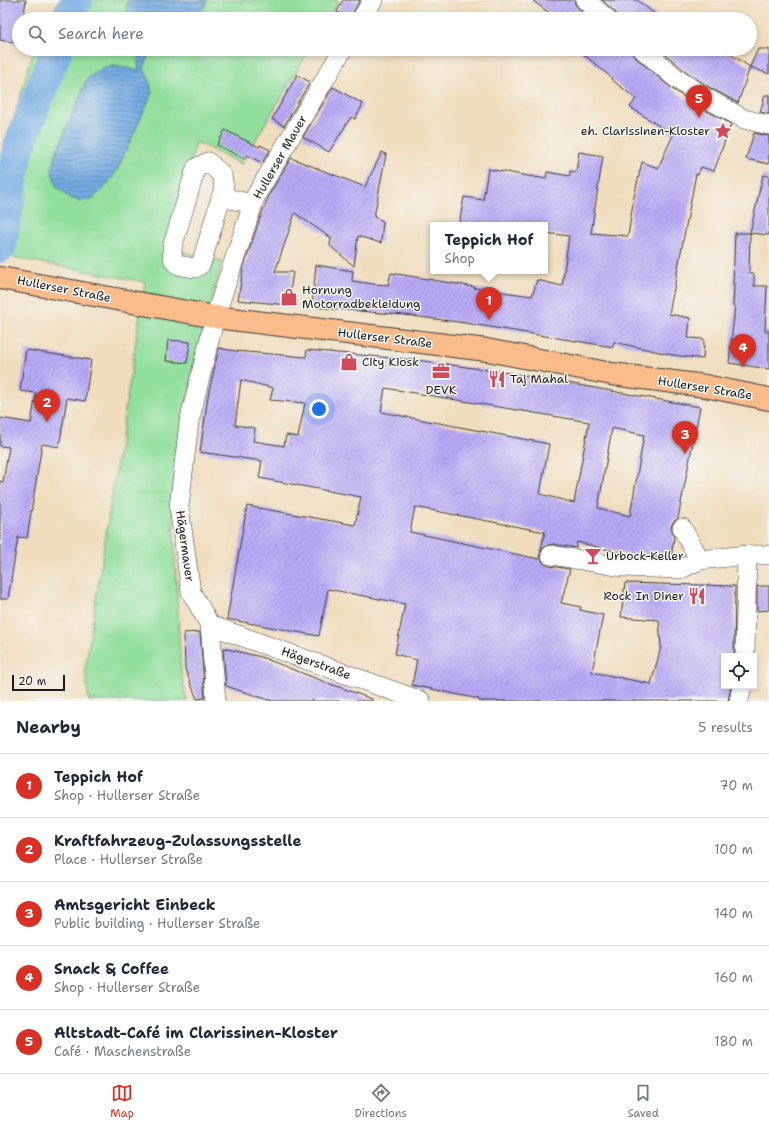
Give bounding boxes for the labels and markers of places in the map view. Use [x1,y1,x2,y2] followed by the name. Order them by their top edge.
[686,85,712,118] pin: 5
[713,121,733,141] place icon: eh. Clarissinen-Kloster
[581,123,710,139] place label: eh. Clarissinen-Kloster
[302,282,420,312] place label: Hornung Motorradbekleidung
[279,287,299,307] shop icon: Hornung Motorradbekleidung
[476,287,502,320] pin: 1
[730,334,756,367] pin: 4
[339,352,359,372] shop icon: City Kiosk
[362,354,419,370] place label: City Kiosk
[431,361,451,381] office icon: DEVK
[487,369,507,389] restaurant icon: Taj Mahal
[510,371,568,387] place label: Taj Mahal
[425,382,457,398] place label: DEVK
[34,389,60,422] pin: 2
[672,421,698,454] pin: 3
[583,546,603,566] bar icon: Urbock-Keller
[606,548,684,564] place label: Urbock-Keller
[687,586,707,606] restaurant icon: Rock In Diner
[604,588,684,604] place label: Rock In Diner

